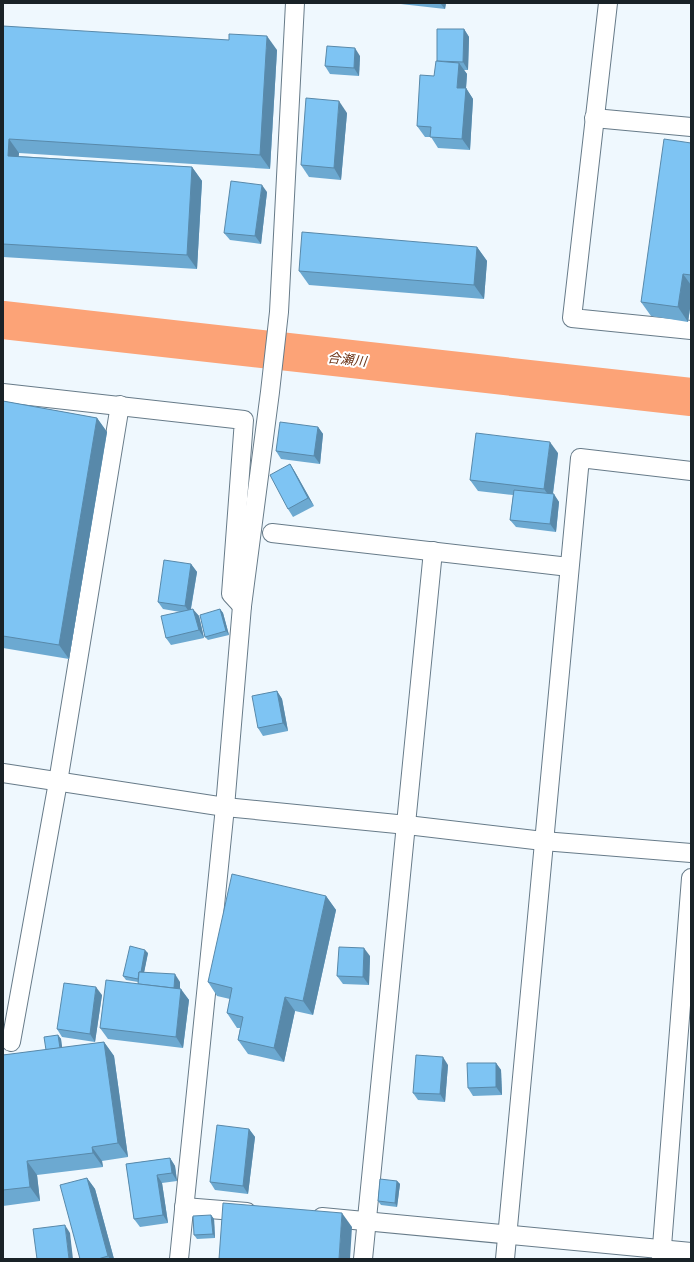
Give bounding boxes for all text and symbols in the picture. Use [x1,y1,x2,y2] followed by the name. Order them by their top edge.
[327,350,369,369] water label: 合瀬川

